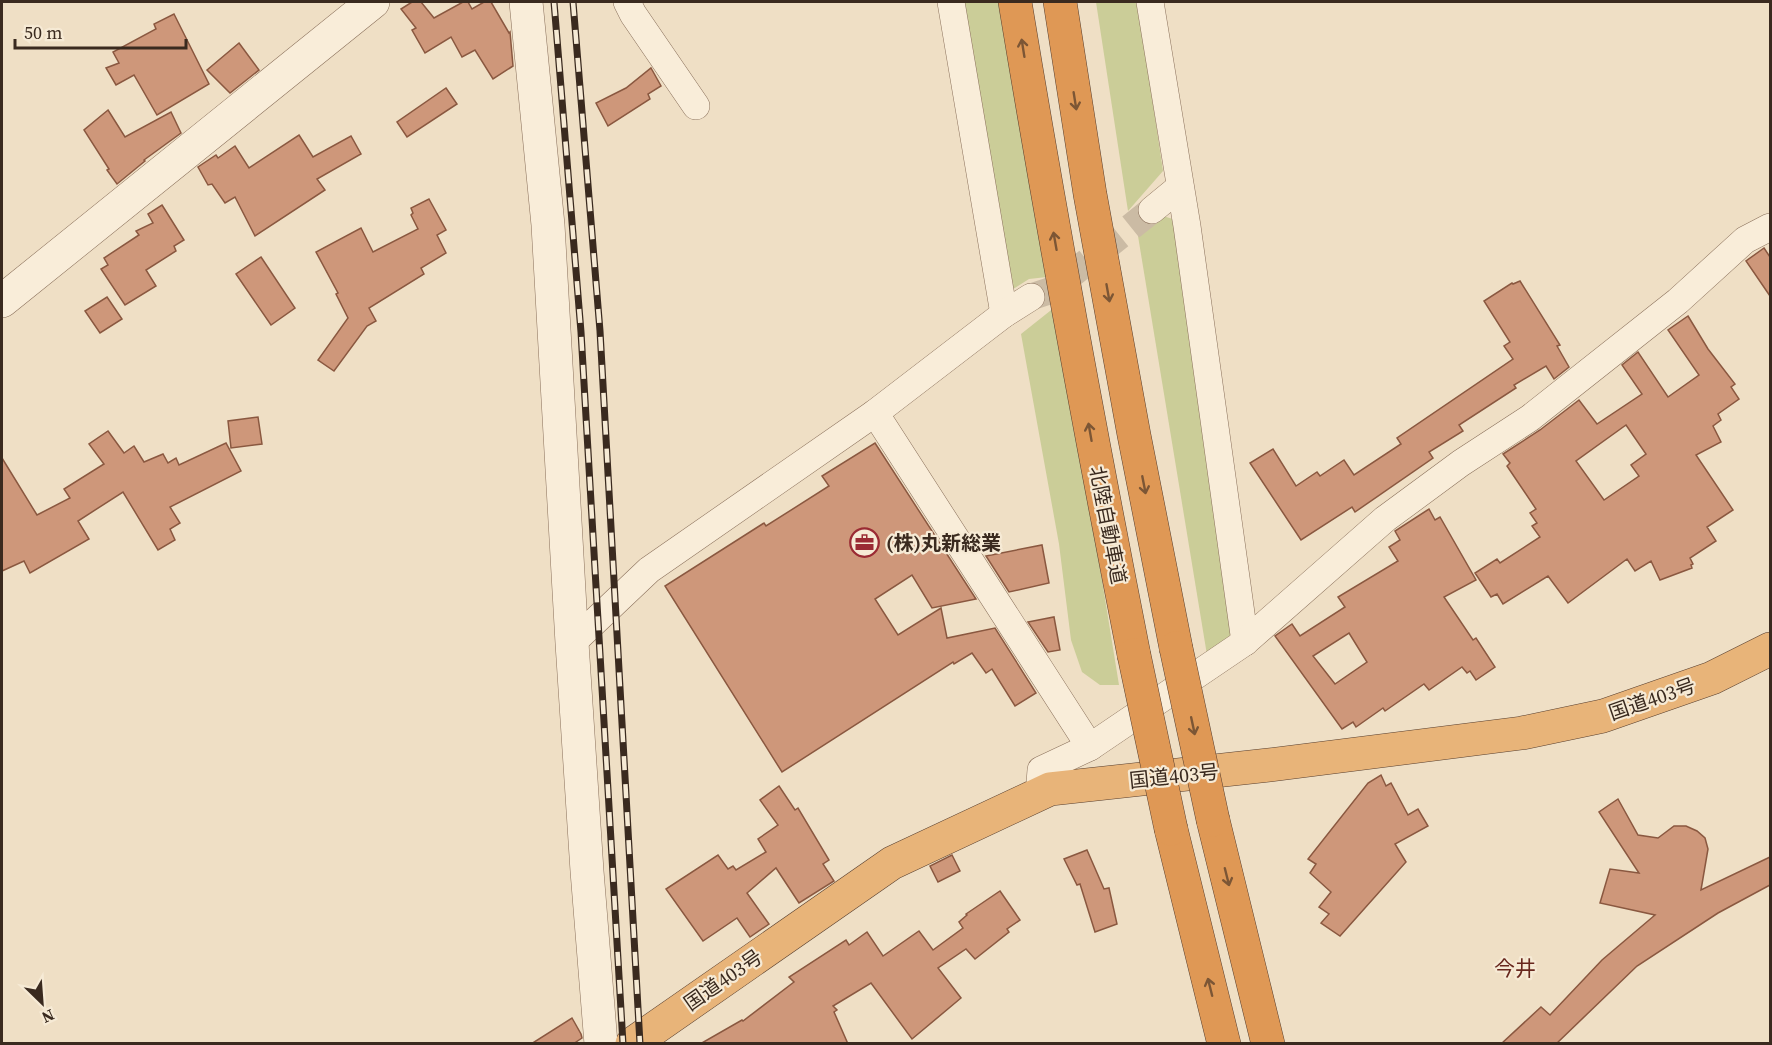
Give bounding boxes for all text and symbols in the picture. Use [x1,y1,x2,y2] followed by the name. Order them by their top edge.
[15,12,186,50] scale bar
[24,20,62,45] text: 50 m
[1017,39,1028,59] one-way arrow
[1070,90,1081,110] one-way arrow
[1049,231,1060,251] one-way arrow
[1103,283,1114,302] one-way arrow
[1084,423,1095,443] one-way arrow
[1083,463,1133,587] street label: 北陸自動車道
[1139,474,1150,494] one-way arrow
[849,527,881,559] office icon: (株)丸新総業
[886,529,1001,557] place label: (株)丸新総業
[1605,671,1699,727] street label: 国道403号
[1188,716,1199,735] one-way arrow
[1128,757,1220,795] street label: 国道403号
[1222,867,1234,886] one-way arrow
[678,943,768,1017] street label: 国道403号
[1494,954,1536,983] district label: 今井
[12,973,72,1033] north arrow
[1203,978,1215,997] one-way arrow
[38,1004,58,1029] text: N

